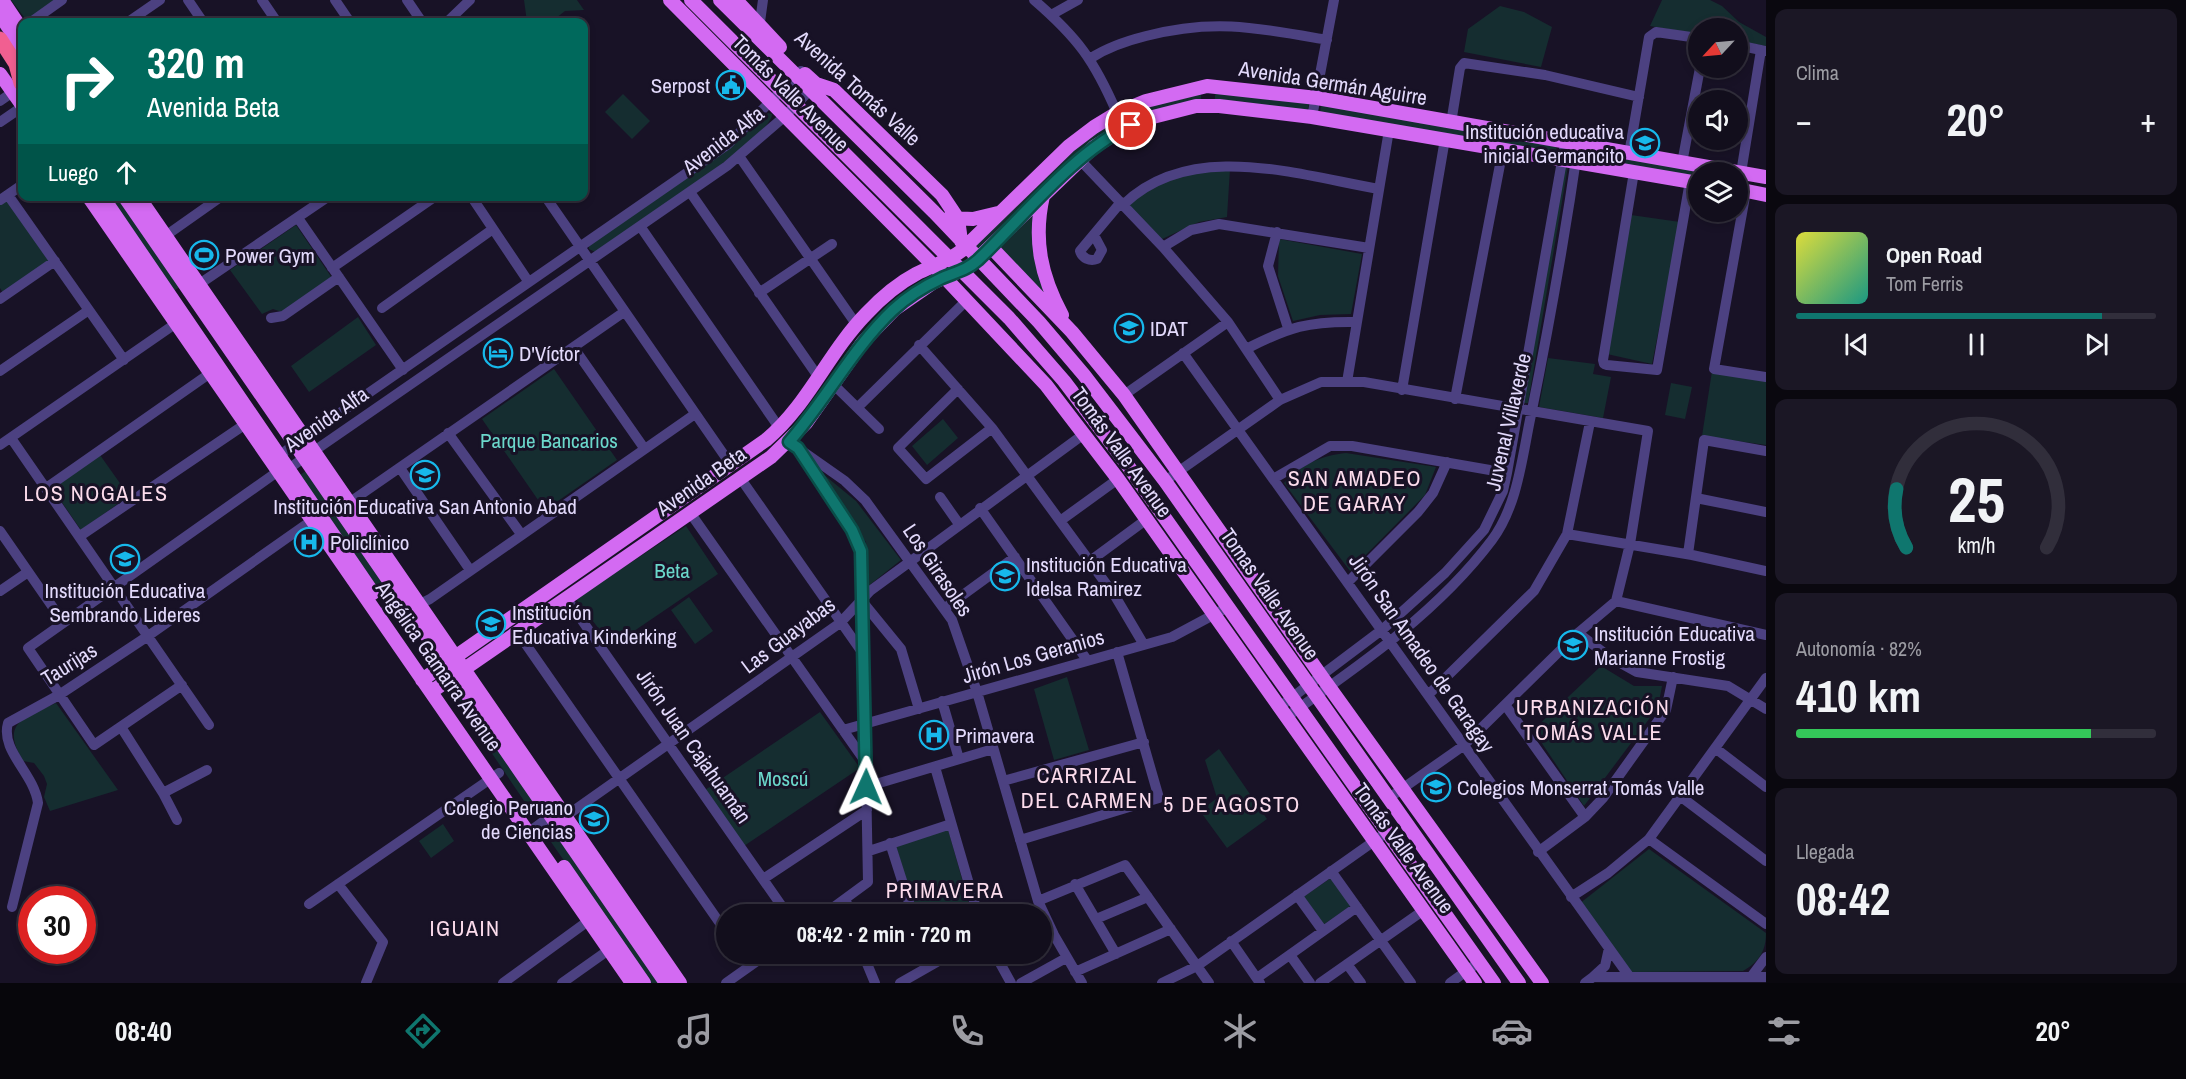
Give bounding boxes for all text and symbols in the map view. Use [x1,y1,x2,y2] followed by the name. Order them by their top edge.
[1688,18,1748,78] north arrow
[1688,18,1748,222] map controls
[788,23,927,152] street label: Avenida Tomás Valle
[726,28,856,158] street label: Tomás Valle Avenue
[147,35,245,91] text: 320 m
[48,42,126,120] icon: right
[1236,54,1429,112] street label: Avenida Germán Aguirre
[1796,59,1839,86] text: Clima
[715,69,747,101] public building icon: Serpost
[651,71,710,100] place label: Serpost
[147,89,280,125] text: Avenida Beta
[1946,89,2006,150] text: 20°
[1688,90,1748,150] button: sound
[1796,98,1812,142] text: −
[2140,98,2156,142] text: +
[675,99,770,182] street label: Avenida Alfa
[1105,99,1156,150] pin
[1114,108,1147,141] icon: arrive
[1465,117,1624,170] place label: Institución educativa inicial Germancito
[1629,127,1661,159] school or university icon: Institución educativa inicial Germancito
[110,156,143,189] icon: ahead
[48,158,98,188] text: Luego
[1688,162,1748,222] button: layers
[188,239,220,271] sports icon: Power Gym
[1886,240,1982,270] text: Open Road
[225,241,315,270] place label: Power Gym
[1886,270,1964,297] text: Tom Ferris
[1113,312,1145,344] school or university icon: IDAT
[1150,314,1188,343] place label: IDAT
[1840,328,1873,361] icon: previous
[1960,328,1993,361] icon: pause
[2080,328,2113,361] icon: next
[482,337,514,369] hotel icon: D'Víctor
[519,339,580,368] place label: D'Víctor
[1478,350,1538,494] street label: Juvenal Villaverde
[277,379,374,459] street label: Avenida Alfa
[1065,381,1179,523] street label: Tomás Valle Avenue
[480,426,618,455] park label: Parque Bancarios
[650,439,752,523] street label: Avenida Beta
[1948,458,2004,542] text: 25
[409,459,441,491] school or university icon: Institución Educativa San Antonio Abad
[1288,463,1422,518] district label: SAN AMADEO DE GARAY
[24,478,168,508] district label: LOS NOGALES
[273,492,577,521] place label: Institución Educativa San Antonio Abad
[896,518,980,622] street label: Los Girasoles
[1214,522,1326,666] street label: Tomas Valle Avenue
[293,526,325,558] hospital icon: Policlínico
[330,528,409,557] place label: Policlínico
[1957,532,1995,561] text: km/h
[109,543,141,575] school or university icon: Institución Educativa Sembrando Lideres
[1342,548,1502,758] street label: Jirón San Amadeo de Garagay
[1026,550,1187,603] place label: Institución Educativa Idelsa Ramirez
[654,556,690,585] park label: Beta
[989,560,1021,592] school or university icon: Institución Educativa Idelsa Ramirez
[369,574,509,757] street label: Angélica Gamarra Avenue
[45,576,206,629] place label: Institución Educativa Sembrando Lideres
[735,590,841,680] street label: Las Guayabas
[512,598,677,651] place label: Institución Educativa Kinderking
[475,608,507,640] school or university icon: Institución Educativa Kinderking
[1594,619,1755,672] place label: Institución Educativa Marianne Frostig
[959,622,1107,690] street label: Jirón Los Geranios
[1557,629,1589,661] school or university icon: Institución Educativa Marianne Frostig
[1796,635,1922,662] text: Autonomía · 82%
[36,636,102,692] street label: Taurijas
[630,663,758,829] street label: Jirón Juan Cajahuamán
[1796,665,1921,726] text: 410 km
[1516,692,1670,747] district label: URBANIZACIÓN TOMÁS VALLE
[918,719,950,751] hospital icon: Primavera
[955,721,1035,750] place label: Primavera
[834,755,898,819] position arrow
[1021,760,1153,815] district label: CARRIZAL DEL CARMEN
[758,764,808,793] park label: Moscú
[1420,771,1452,803] school or university icon: Colegios Monserrat Tomás Valle
[1457,773,1704,802] place label: Colegios Monserrat Tomás Valle
[1347,777,1461,919] street label: Tomás Valle Avenue
[1163,789,1301,819] district label: 5 DE AGOSTO
[444,793,573,846] place label: Colegio Peruano de Ciencias
[578,803,610,835] school or university icon: Colegio Peruano de Ciencias
[1796,838,1854,865] text: Llegada
[1796,868,1890,929] text: 08:42
[886,875,1004,905] district label: PRIMAVERA
[18,886,96,964] speed limit sign: 30
[429,913,501,943] district label: IGUAIN
[797,919,971,949] text: 08:42 · 2 min · 720 m
[402,1010,444,1052] icon: directions
[674,1010,716,1052] icon: music
[946,1010,988,1052] icon: phone
[1219,1010,1261,1052] icon: climate
[1491,1010,1533,1052] icon: car
[1763,1010,1805,1052] icon: filters
[115,1013,172,1049] text: 08:40
[2035,1013,2071,1049] text: 20°

